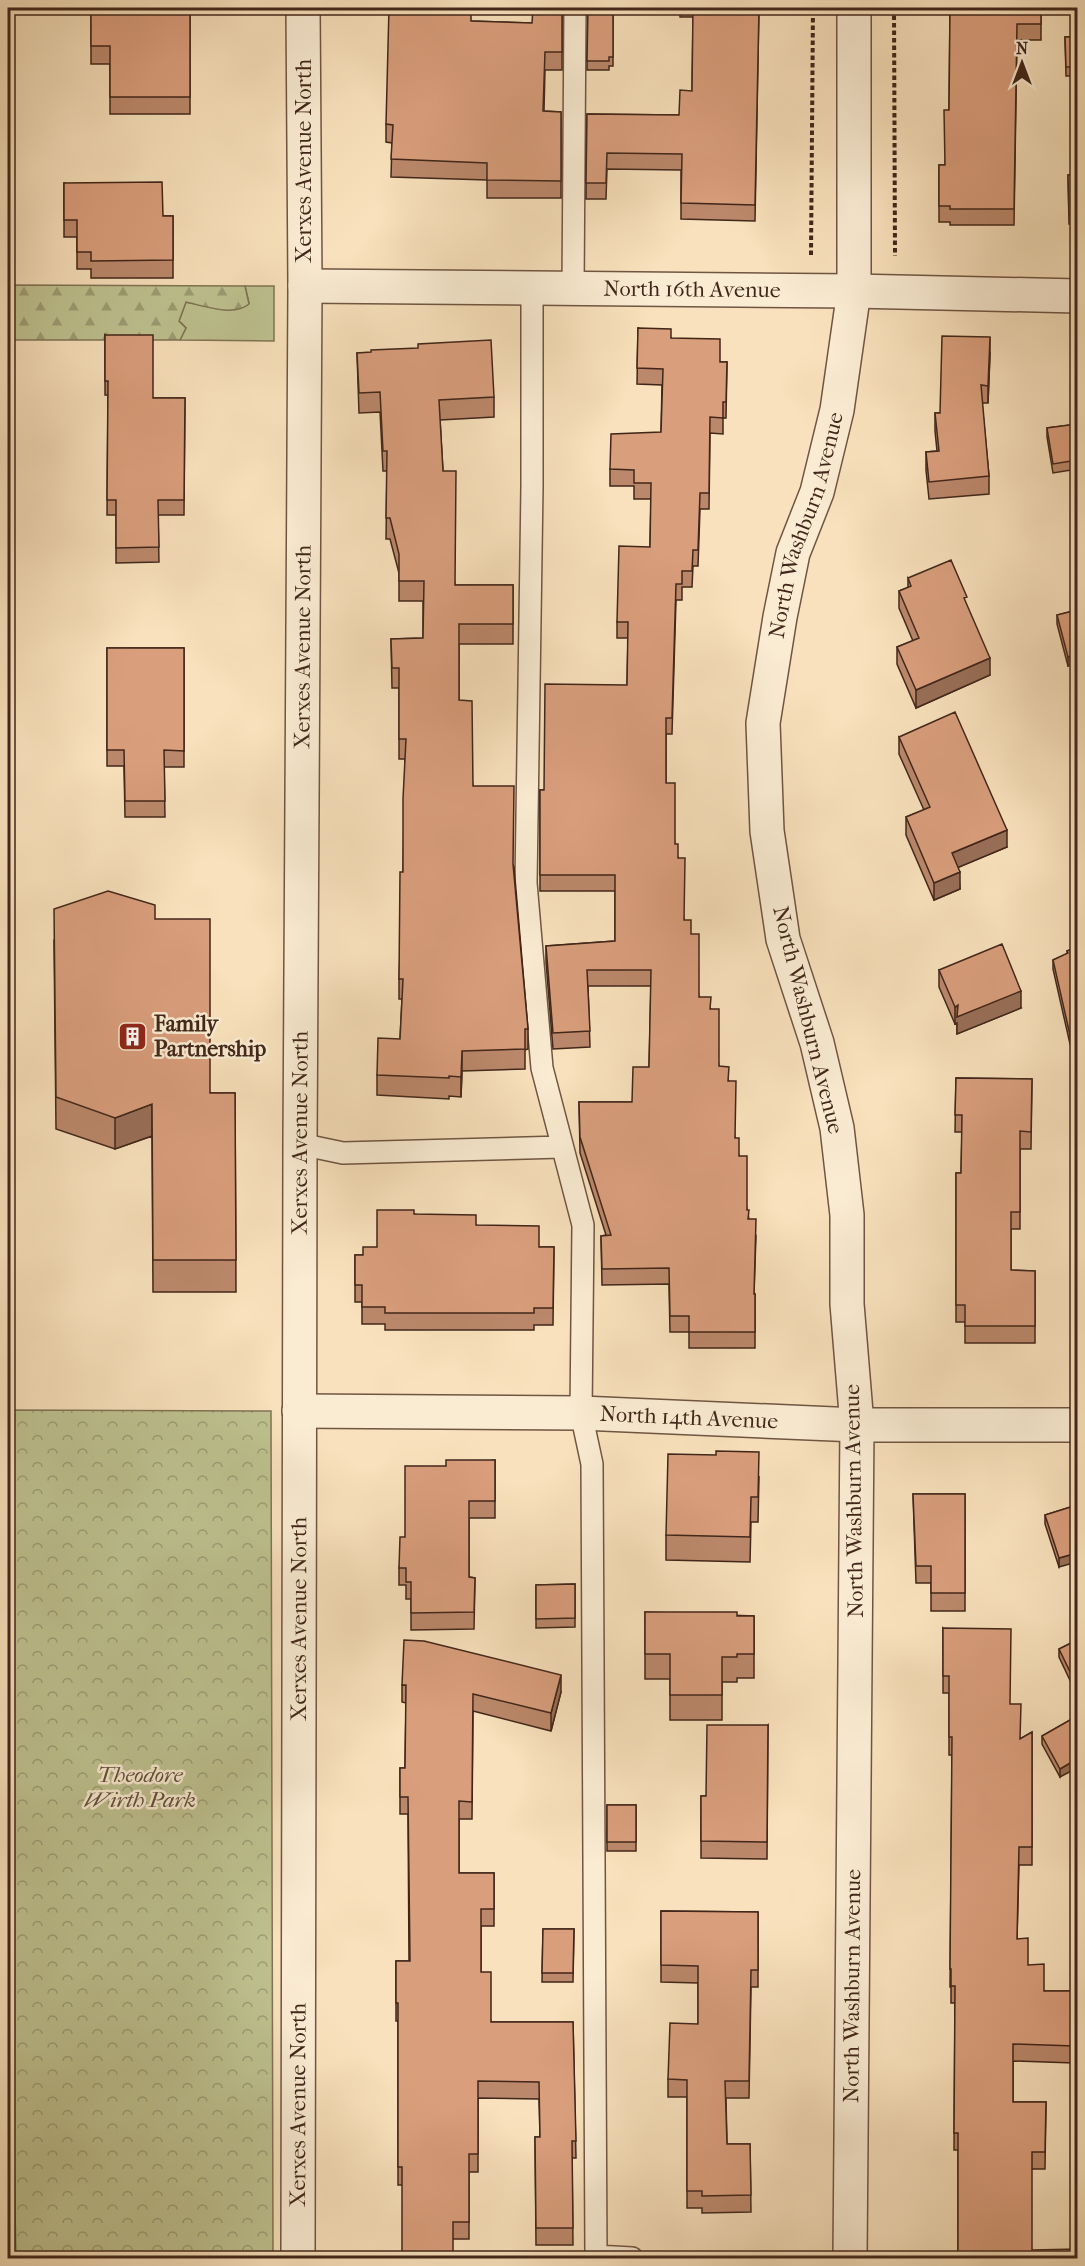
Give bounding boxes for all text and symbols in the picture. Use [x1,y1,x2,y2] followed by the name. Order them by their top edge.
[992,33,1052,93] north arrow
[1016,39,1029,58] text: N
[291,58,317,263] street label: Xerxes Avenue North
[603,276,781,303] street label: North 16th Avenue
[764,409,849,640] street label: North Washburn Avenue
[289,544,316,749] street label: Xerxes Avenue North
[767,903,849,1137] street label: North Washburn Avenue
[153,1011,266,1062] place label: Family Partnership
[117,1021,149,1053] building icon: Family Partnership
[287,1030,314,1235] street label: Xerxes Avenue North
[839,1384,869,1618] street label: North Washburn Avenue
[599,1401,779,1435] street label: North 14th Avenue
[286,1516,312,1721] street label: Xerxes Avenue North
[84,1762,196,1813] park label: Theodore Wirth Park
[838,1869,866,2103] street label: North Washburn Avenue
[285,2002,311,2207] street label: Xerxes Avenue North

